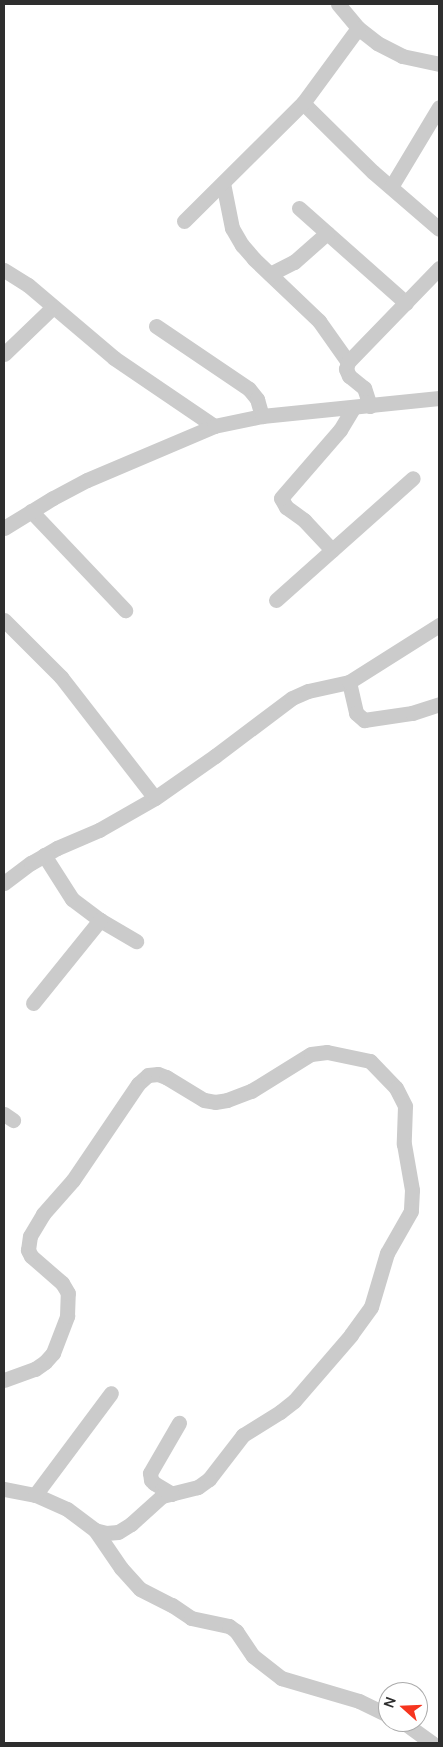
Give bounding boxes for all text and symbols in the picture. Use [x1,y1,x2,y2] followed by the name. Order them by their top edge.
[378,1682,428,1732] north arrow
[379,1694,400,1710] text: N

